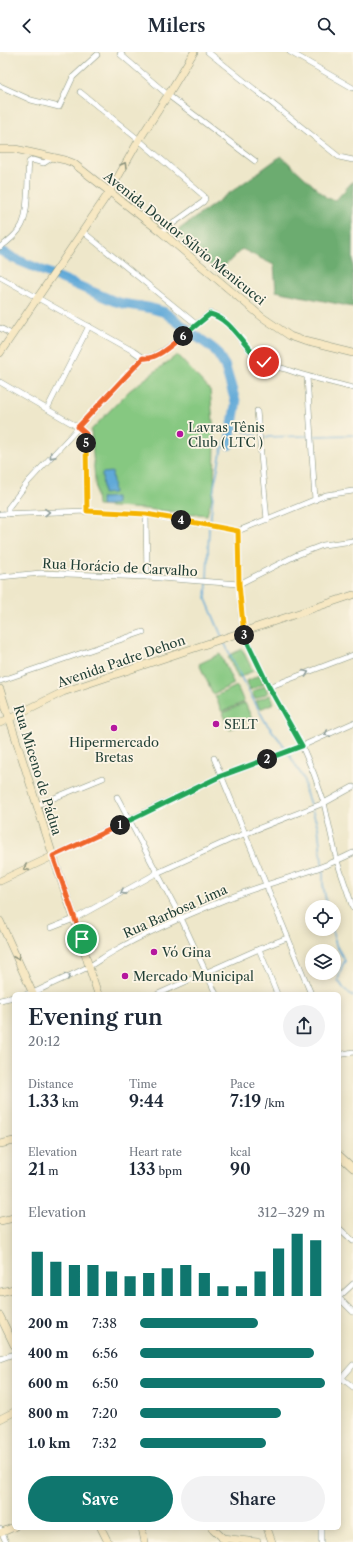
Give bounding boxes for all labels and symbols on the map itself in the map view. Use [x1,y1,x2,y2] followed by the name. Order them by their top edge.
[120,162,127,169] one-way arrow
[100,167,269,308] street label: Avenida Doutor Sílvio Menicucci
[173,326,193,346] pin: 6
[247,345,281,379] pin
[188,419,265,450] place label: Lavras Tênis Club ( LTC )
[175,429,185,439] marker: Lavras Tênis Club ( LTC )
[76,433,96,453] pin: 5
[49,451,56,459] one-way arrow
[44,508,50,517] one-way arrow
[171,510,191,530] pin: 4
[42,555,198,579] street label: Rua Horácio de Carvalho
[234,625,254,645] pin: 3
[54,632,187,691] street label: Avenida Padre Dehon
[302,670,309,678] one-way arrow
[11,703,65,837] street label: Rua Miceno de Pádua
[224,716,258,732] place label: SELT
[211,719,221,729] marker: SELT
[109,723,119,733] marker: Hipermercado Bretas
[324,729,332,737] one-way arrow
[69,734,159,765] place label: Hipermercado Bretas
[257,749,277,769] pin: 2
[110,815,130,835] pin: 1
[23,863,31,871] one-way arrow
[121,881,230,941] street label: Rua Barbosa Lima
[120,887,127,894] one-way arrow
[65,922,99,956] pin
[161,944,211,960] place label: Vó Gina
[149,947,159,957] marker: Vó Gina
[12,952,20,960] one-way arrow
[133,968,254,984] place label: Mercado Municipal
[120,971,130,981] marker: Mercado Municipal
[64,973,72,981] one-way arrow

